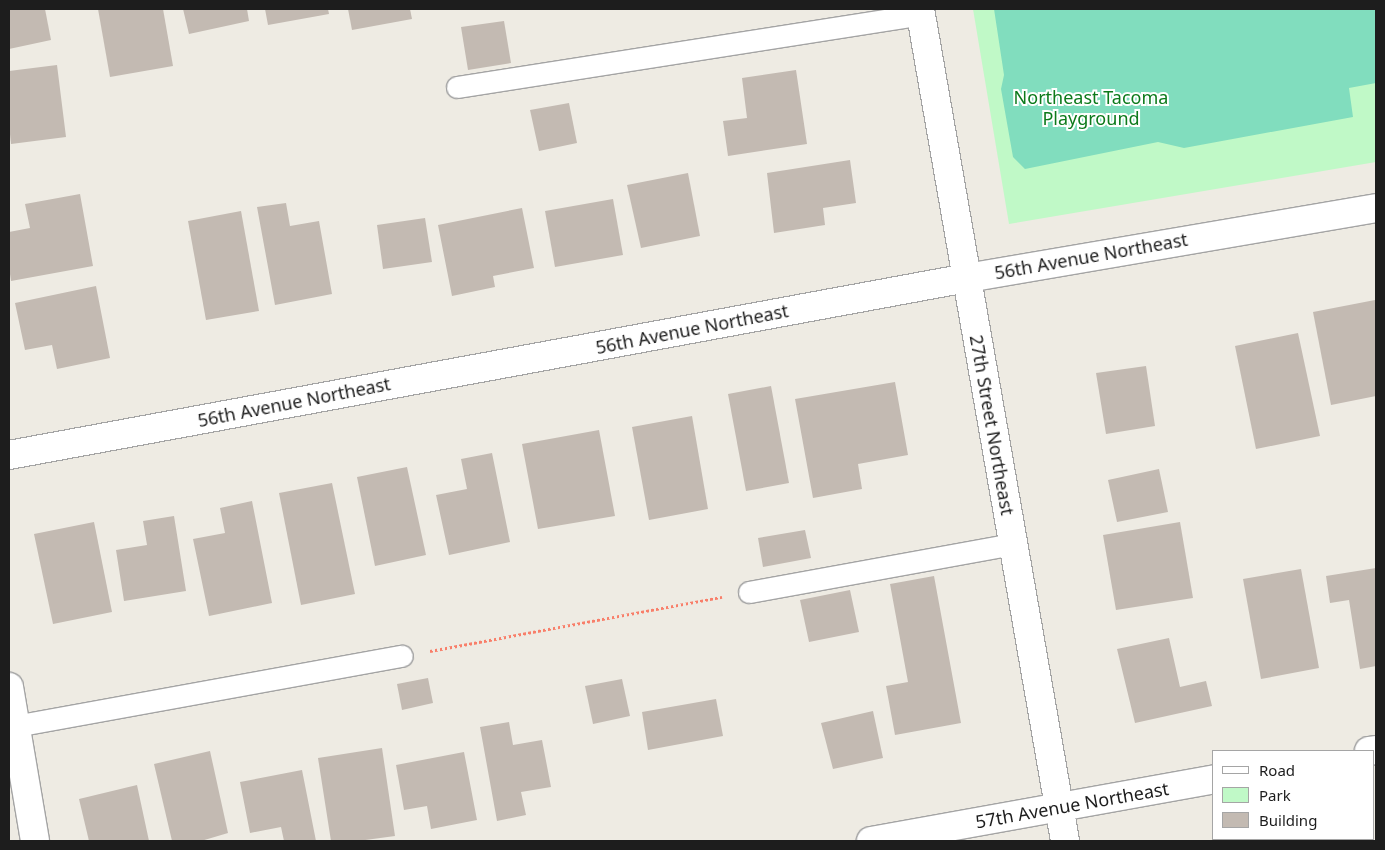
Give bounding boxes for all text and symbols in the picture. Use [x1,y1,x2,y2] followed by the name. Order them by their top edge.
[1014,87,1168,130] park label: Northeast Tacoma Playground
[993,228,1189,284] street label: 56th Avenue Northeast
[594,300,790,358] street label: 56th Avenue Northeast
[965,333,1019,517] street label: 27th Street Northeast
[196,373,392,431] street label: 56th Avenue Northeast
[1212,750,1375,840] legend
[1259,760,1295,780] text: Road
[974,777,1170,833] street label: 57th Avenue Northeast
[1259,785,1291,805] text: Park
[1259,810,1317,830] text: Building

